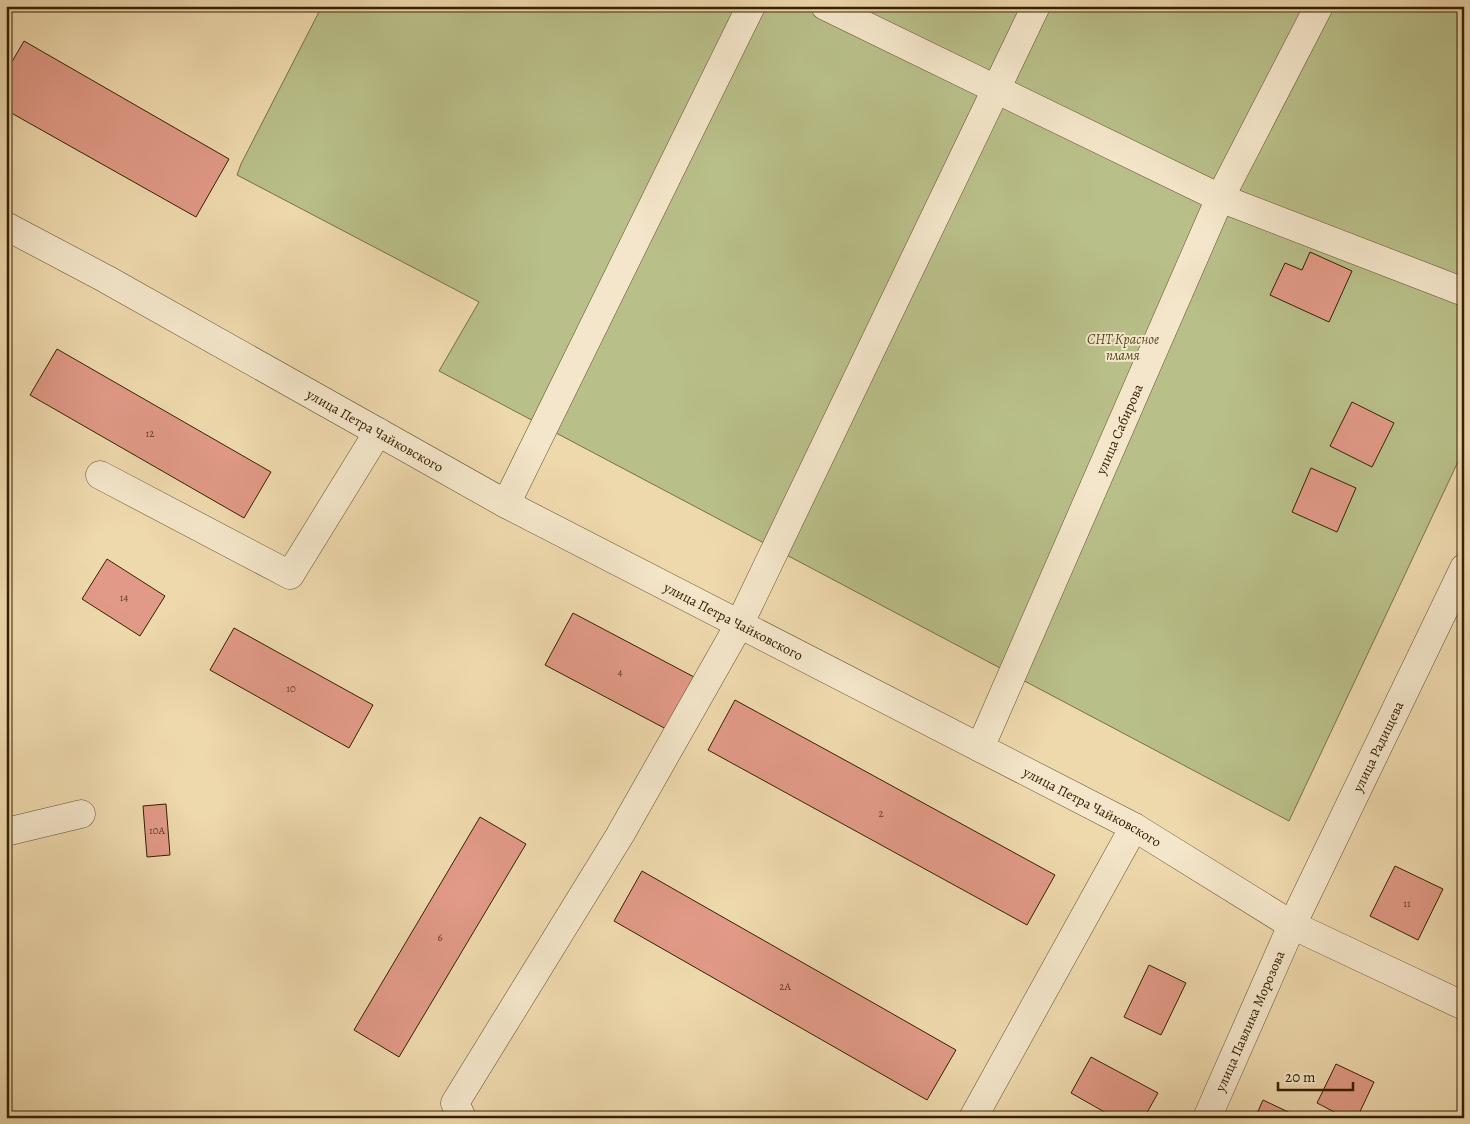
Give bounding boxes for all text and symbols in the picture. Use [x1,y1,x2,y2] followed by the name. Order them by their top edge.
[1087,330,1159,365] park label: СНТ Красное пламя
[1091,381,1148,478] street label: улица Сабирова
[302,384,447,477] street label: улица Петра Чайковского
[146,426,155,441] house number: 12
[660,577,806,665] street label: улица Петра Чайковского
[120,590,128,605] house number: 14
[618,665,623,680] house number: 4
[286,681,296,696] house number: 10
[1348,698,1409,796] street label: улица Радищева
[1019,762,1165,852] street label: улица Петра Чайковского
[878,806,884,821] house number: 2
[149,823,166,838] house number: 10А
[1403,896,1411,911] house number: 11
[437,930,443,945] house number: 6
[1210,947,1290,1096] street label: улица Павлика Морозова
[779,979,791,994] house number: 2А
[1278,1059,1352,1091] scale bar
[1285,1067,1316,1087] text: 20 m

